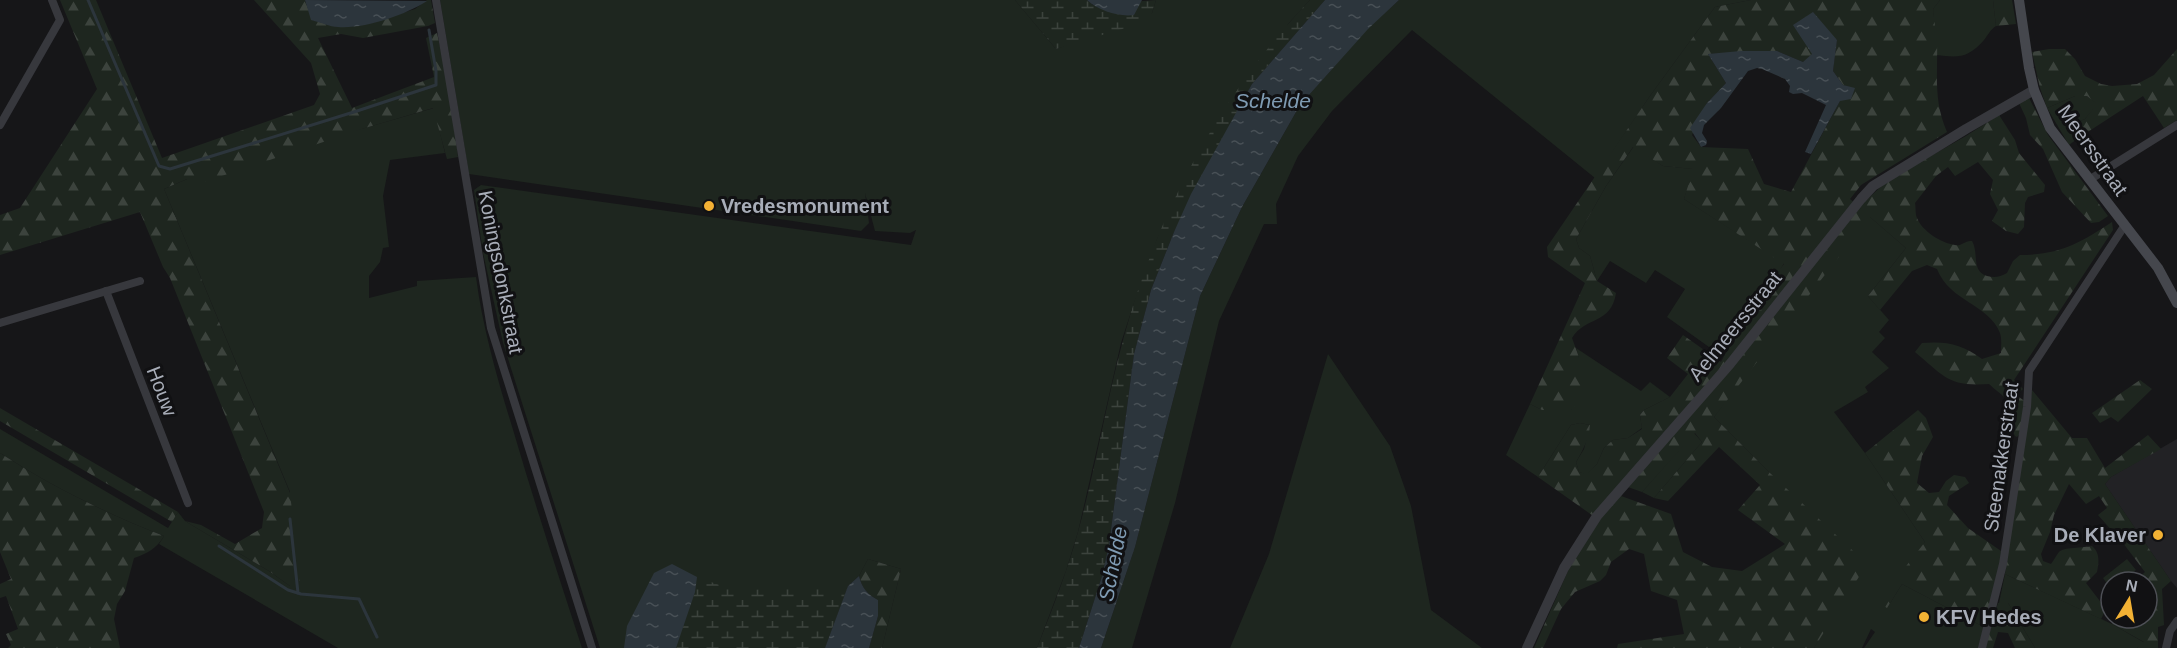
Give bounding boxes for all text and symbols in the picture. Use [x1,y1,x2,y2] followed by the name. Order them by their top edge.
[1235,89,1311,112] water label: Schelde
[2054,100,2133,200] street label: Meersstraat
[474,189,528,356] street label: Koningsdonkstraat
[721,195,889,217] place label: Vredesmonument
[702,199,716,213] marker: Vredesmonument
[1684,266,1786,385] street label: Aelmeersstraat
[143,363,182,419] street label: Houw
[1980,380,2022,533] street label: Steenakkerstraat
[1094,524,1131,603] water label: Schelde
[2054,524,2146,546] place label: De Klaver
[2151,528,2165,542] marker: De Klaver
[2099,570,2159,630] north arrow
[2124,576,2139,595] text: N
[1936,606,2042,628] place label: KFV Hedes
[1917,610,1931,624] marker: KFV Hedes

